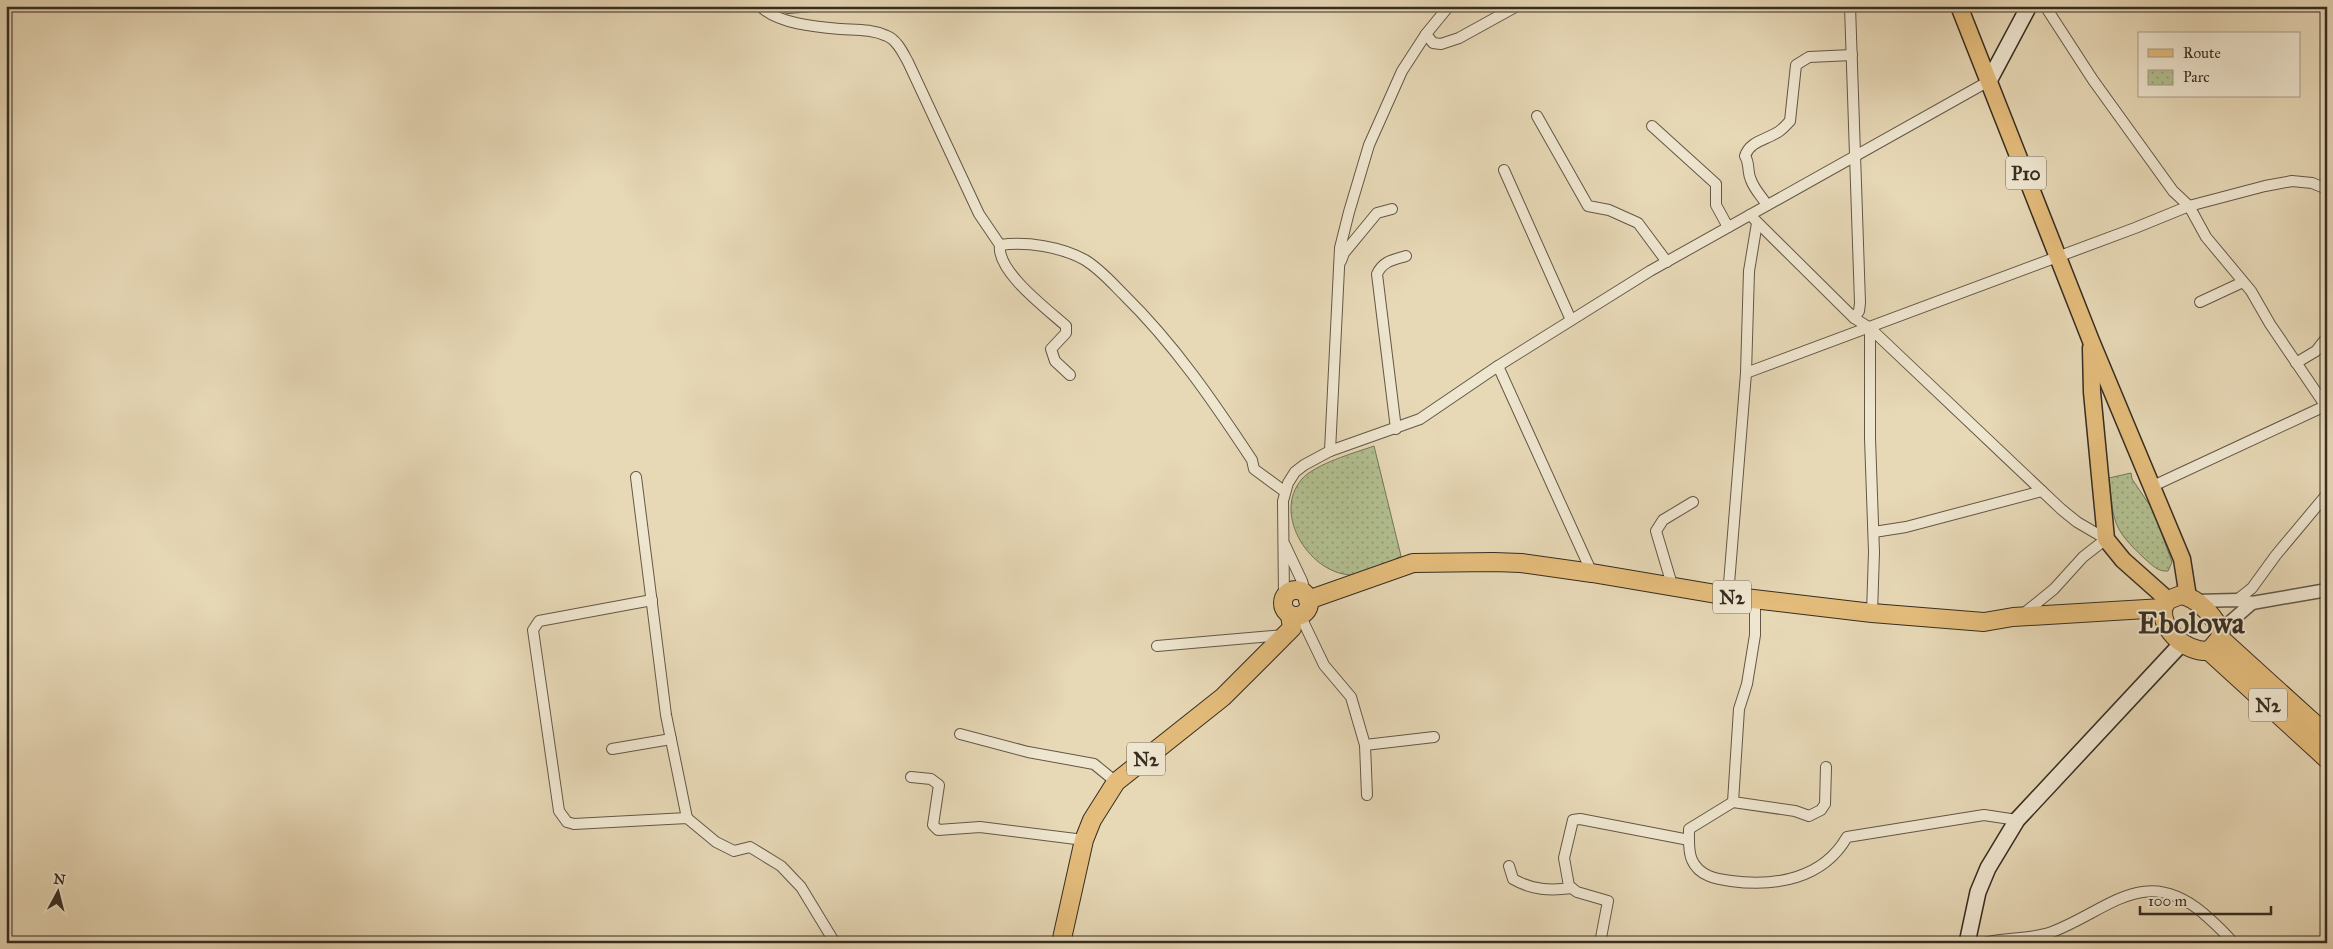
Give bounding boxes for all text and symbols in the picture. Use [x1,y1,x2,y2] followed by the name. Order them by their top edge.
[2138,32,2300,98] legend
[2183,44,2221,62] text: Route
[2183,68,2210,86] text: Parc
[2006,156,2046,190] road number: P10
[1713,580,1751,614] road number: N2
[2138,605,2246,641] district label: Ebolowa
[2249,688,2287,722] road number: N2
[1127,742,1165,776] road number: N2
[32,866,82,916] north arrow
[53,870,67,889] text: N
[2140,884,2272,916] scale bar
[2148,892,2188,910] text: 100 m

